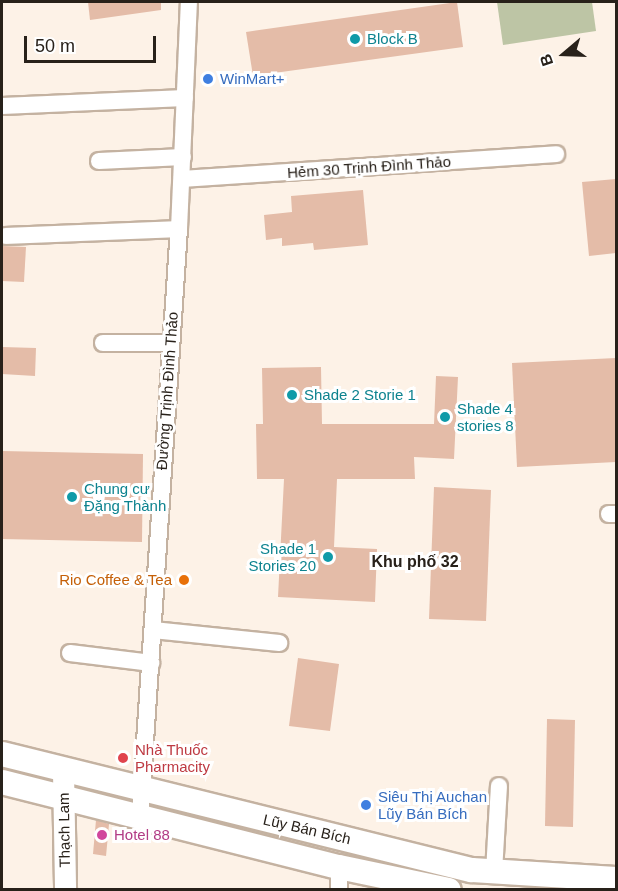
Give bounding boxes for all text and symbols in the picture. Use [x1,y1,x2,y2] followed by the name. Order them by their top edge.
[27,24,159,62] scale bar
[534,24,594,84] north arrow
[367,30,418,48] place label: Block B
[348,32,362,46] marker: Block B
[35,36,75,56] text: 50 m
[537,52,556,68] text: B
[220,70,285,88] place label: WinMart+
[201,72,215,86] marker: WinMart+
[286,152,452,182] street label: Hẻm 30 Trịnh Đình Thảo
[152,311,182,471] street label: Đường Trịnh Đình Thảo
[304,386,416,404] place label: Shade 2 Storie 1
[285,388,299,402] marker: Shade 2 Storie 1
[457,399,514,434] place label: Shade 4 stories 8
[438,410,452,424] marker: Shade 4 stories 8
[84,479,167,514] place label: Chung cư Đặng Thành
[65,490,79,504] marker: Chung cư Đặng Thành
[248,539,316,574] place label: Shade 1 Stories 20
[321,550,335,564] marker: Shade 1 Stories 20
[371,552,459,572] district label: Khu phố 32
[59,571,172,589] place label: Rio Coffee & Tea
[177,573,191,587] marker: Rio Coffee & Tea
[135,740,210,775] place label: Nhà Thuốc Pharmacity
[116,751,130,765] marker: Nhà Thuốc Pharmacity
[378,787,488,822] place label: Siêu Thị Auchan Lũy Bán Bích
[54,792,74,868] street label: Thạch Lam
[359,798,373,812] marker: Siêu Thị Auchan Lũy Bán Bích
[262,810,352,848] street label: Lũy Bán Bích
[114,826,170,844] place label: Hotel 88
[95,828,109,842] marker: Hotel 88

